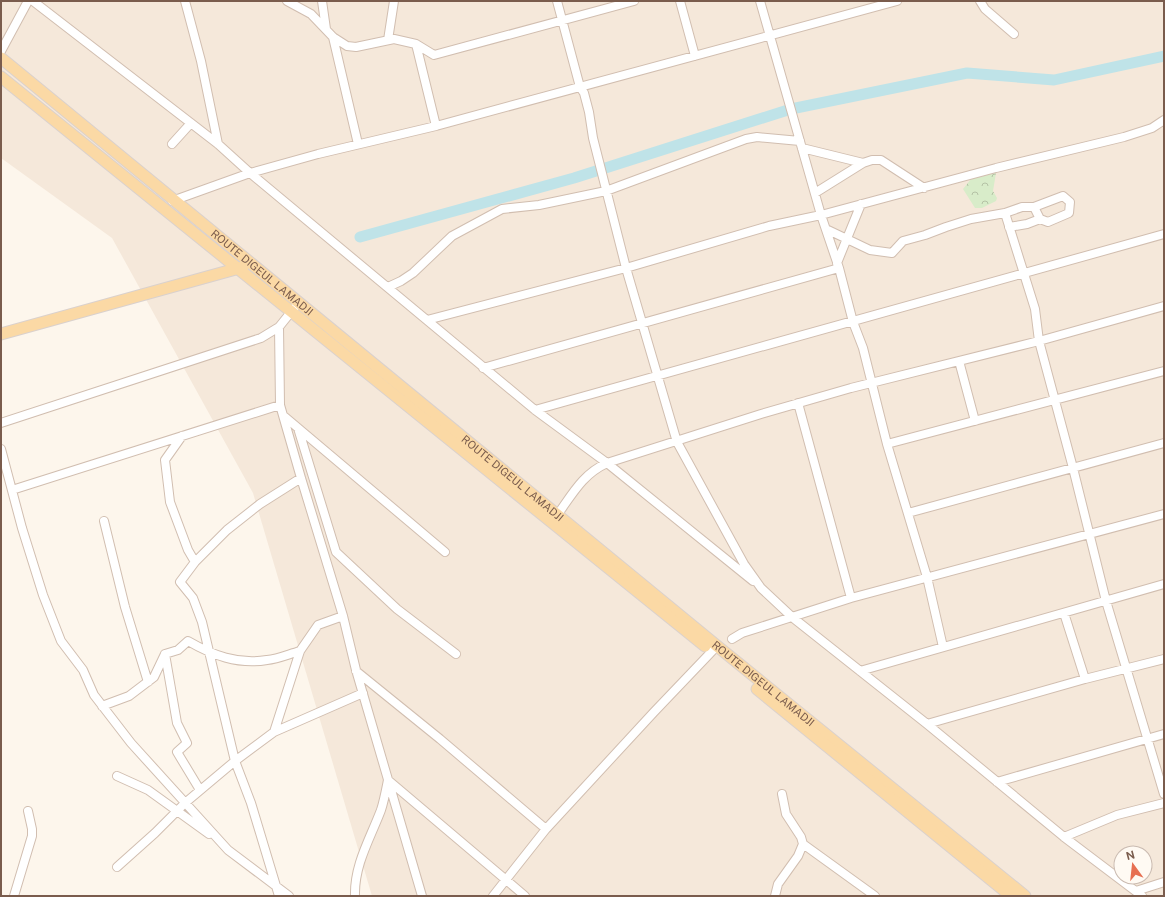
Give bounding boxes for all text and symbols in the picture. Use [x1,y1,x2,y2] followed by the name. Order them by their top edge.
[209,227,316,318] street label: ROUTE DIGEUL LAMADJI
[459,433,566,523] street label: ROUTE DIGEUL LAMADJI
[710,638,817,729] street label: ROUTE DIGEUL LAMADJI
[1113,845,1153,885] north arrow
[1125,848,1136,862] text: N

